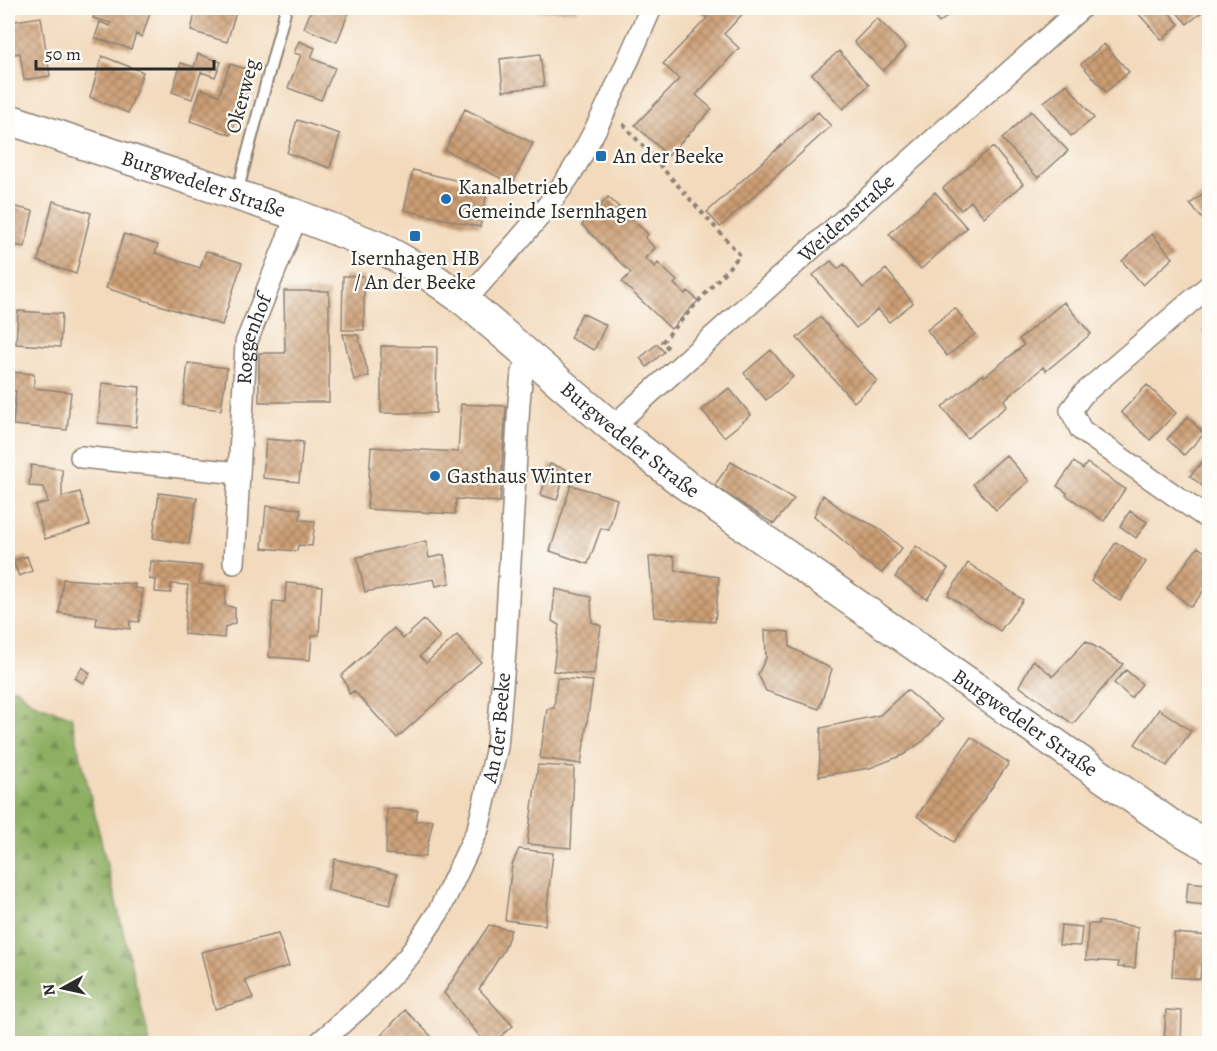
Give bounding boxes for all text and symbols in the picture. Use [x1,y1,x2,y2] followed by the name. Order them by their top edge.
[36,33,214,71] scale bar
[45,42,81,66] text: 50 m
[219,55,266,137] street label: Okerweg
[612,142,724,170] place label: An der Beeke
[118,144,289,224] street label: Burgwedeler Straße
[594,149,608,163] marker: An der Beeke
[791,167,900,269] street label: Weidenstraße
[458,173,647,225] place label: Kanalbetrieb Gemeinde Isernhagen
[439,192,453,206] marker: Kanalbetrieb Gemeinde Isernhagen
[408,229,422,243] marker: Isernhagen HB / An der Beeke
[350,244,480,296] place label: Isernhagen HB / An der Beeke
[230,287,279,385] street label: Roggenhof
[555,375,705,504] street label: Burgwedeler Straße
[447,462,591,490] place label: Gasthaus Winter
[428,469,442,483] marker: Gasthaus Winter
[947,662,1103,783] street label: Burgwedeler Straße
[475,671,517,787] street label: An der Beeke
[33,958,93,1018] north arrow
[37,982,61,997] text: N

